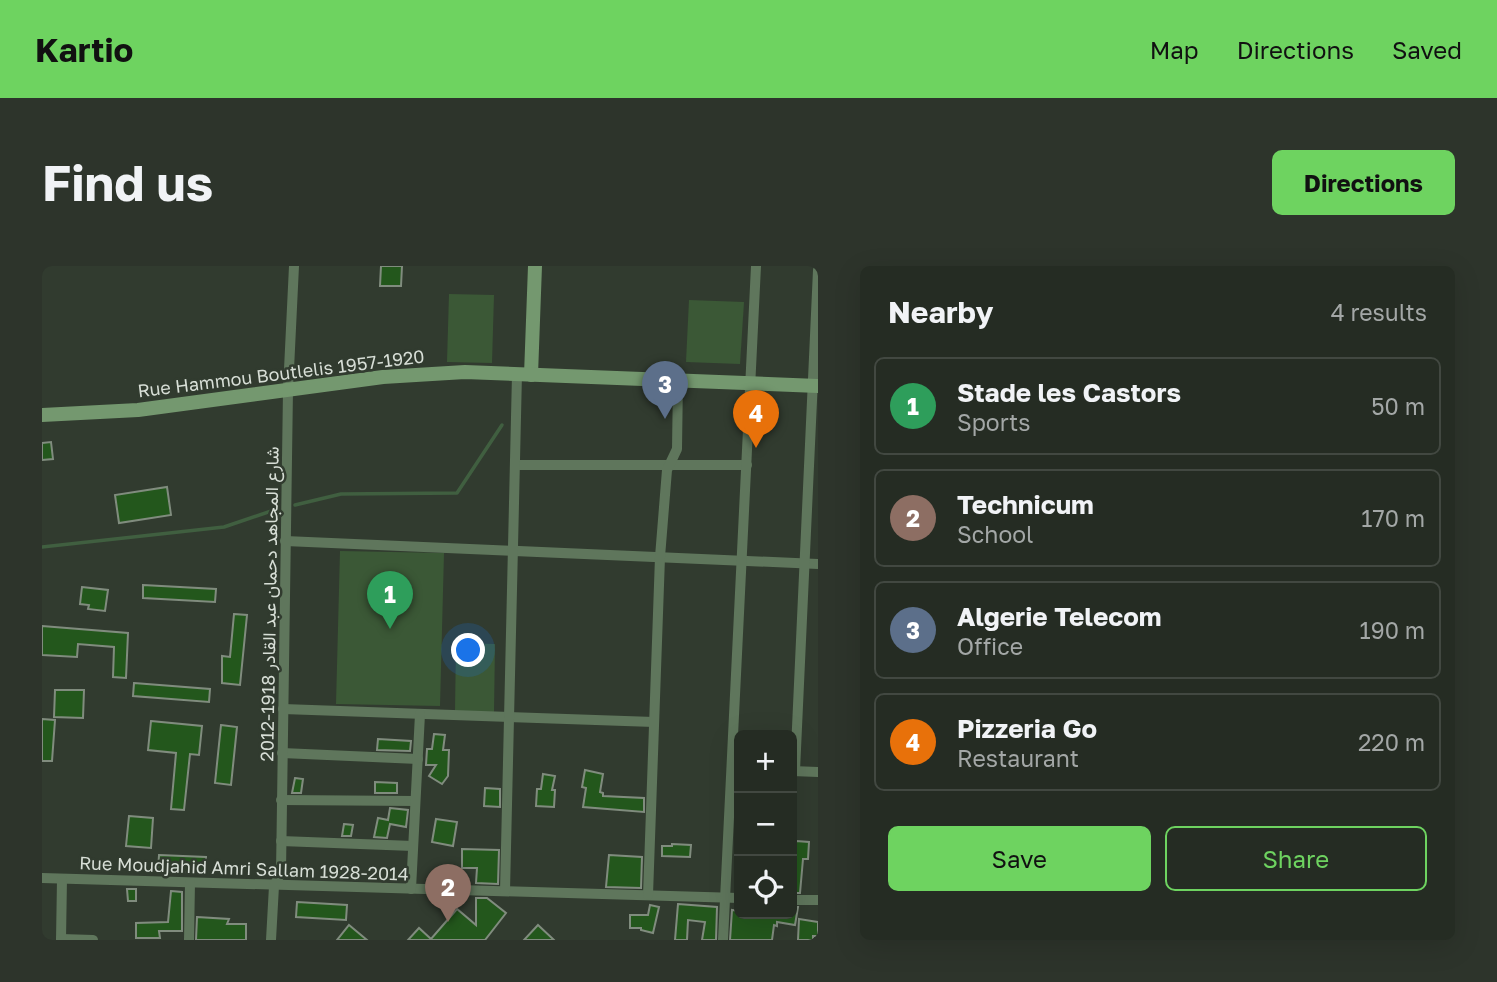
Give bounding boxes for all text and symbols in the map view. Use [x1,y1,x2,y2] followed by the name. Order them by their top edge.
[35,30,133,69] text: Kartio
[1150,35,1199,64] text: Map
[1237,35,1354,64] text: Directions
[1392,35,1462,64] text: Saved
[1272,150,1455,215] button: Directions
[42,153,213,212] text: Find us
[888,294,993,330] text: Nearby
[1331,298,1427,326] text: 4 results
[136,344,426,402] street label: Rue Hammou Boutlelis 1957-1920
[642,361,688,419] pin: 3
[957,377,1181,408] text: Stade les Castors
[733,390,779,448] pin: 4
[907,392,919,420] text: 1
[1371,392,1425,420] text: 50 m
[957,408,1031,436] text: Sports
[255,446,285,762] street label: شارع المجاهد دحمان عبد القادر 1918-2012
[957,489,1094,520] text: Technicum
[906,504,920,532] text: 2
[1361,504,1425,532] text: 170 m
[957,520,1033,548] text: School
[367,571,413,629] pin: 1
[957,601,1162,632] text: Algerie Telecom
[906,616,920,644] text: 3
[1360,616,1425,644] text: 190 m
[957,632,1023,660] text: Office
[451,633,485,667] your location
[957,713,1097,744] text: Pizzeria Go
[906,728,920,756] text: 4
[1358,728,1425,756] text: 220 m
[734,730,797,919] map controls
[734,730,797,793] button: +
[957,744,1079,772] text: Restaurant
[734,793,797,856] button: −
[888,826,1151,891] button: Save
[1165,826,1427,891] button: Share
[79,851,409,885] street label: Rue Moudjahid Amri Sallam 1928-2014
[734,856,797,919] button: locate
[425,864,471,922] pin: 2

